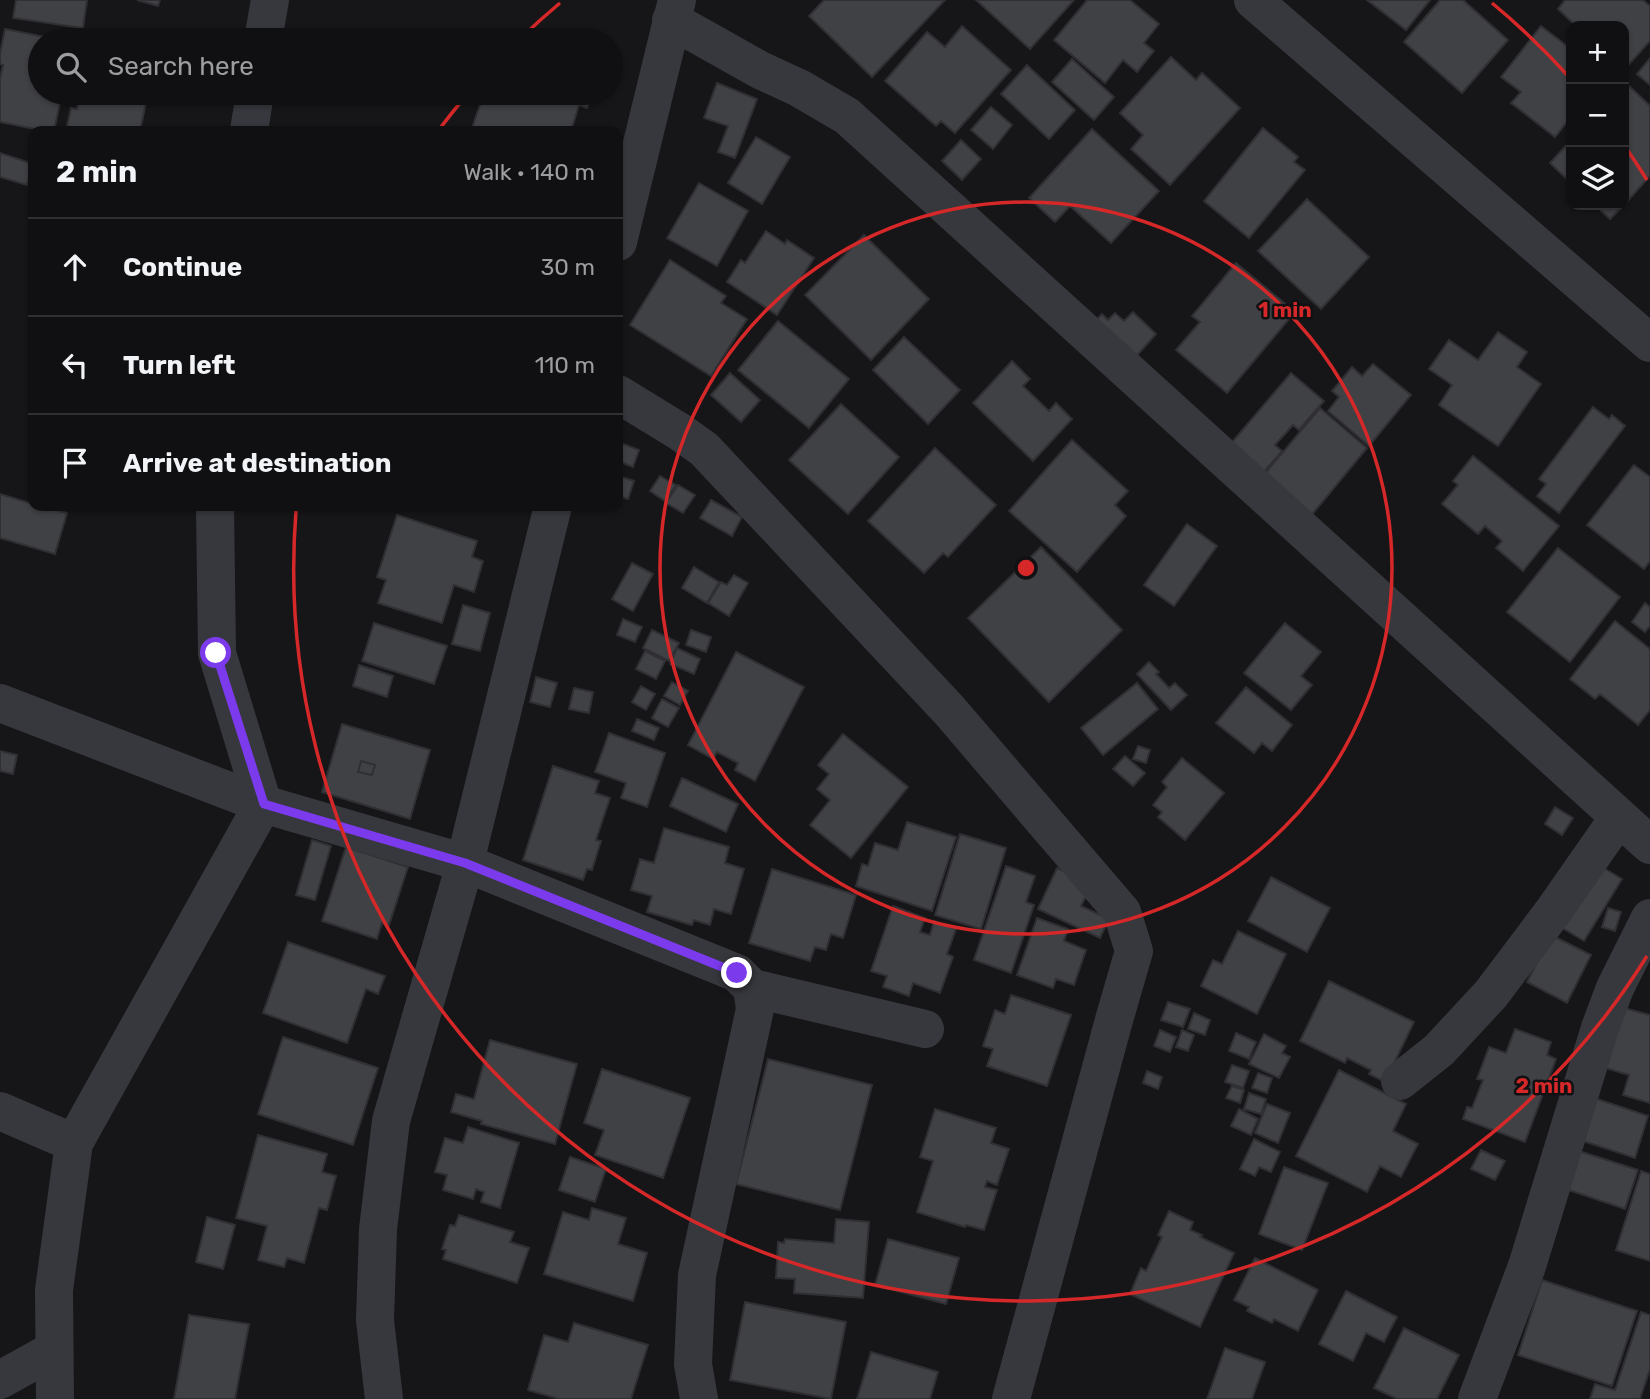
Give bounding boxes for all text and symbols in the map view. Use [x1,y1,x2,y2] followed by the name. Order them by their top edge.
[1566,21,1629,210] map controls
[1566,21,1629,84] button: +
[28,28,623,105] search box
[52,48,90,86] icon: search
[108,51,254,82] text: Search here
[1566,84,1629,147] button: −
[1566,147,1629,210] button: layers
[56,154,137,190] text: 2 min
[463,158,595,186] text: Walk · 140 m
[56,248,94,286] icon: ahead
[123,252,242,283] text: Continue
[540,253,595,281] text: 30 m
[1258,297,1312,322] text: 1 min
[56,346,94,384] icon: left
[123,350,235,381] text: Turn left
[535,351,595,379] text: 110 m
[56,444,94,482] icon: arrive
[123,448,391,479] text: Arrive at destination
[1014,556,1038,580] centre of rings
[200,637,231,668] route start
[721,957,752,988] route end
[1516,1073,1572,1098] text: 2 min

